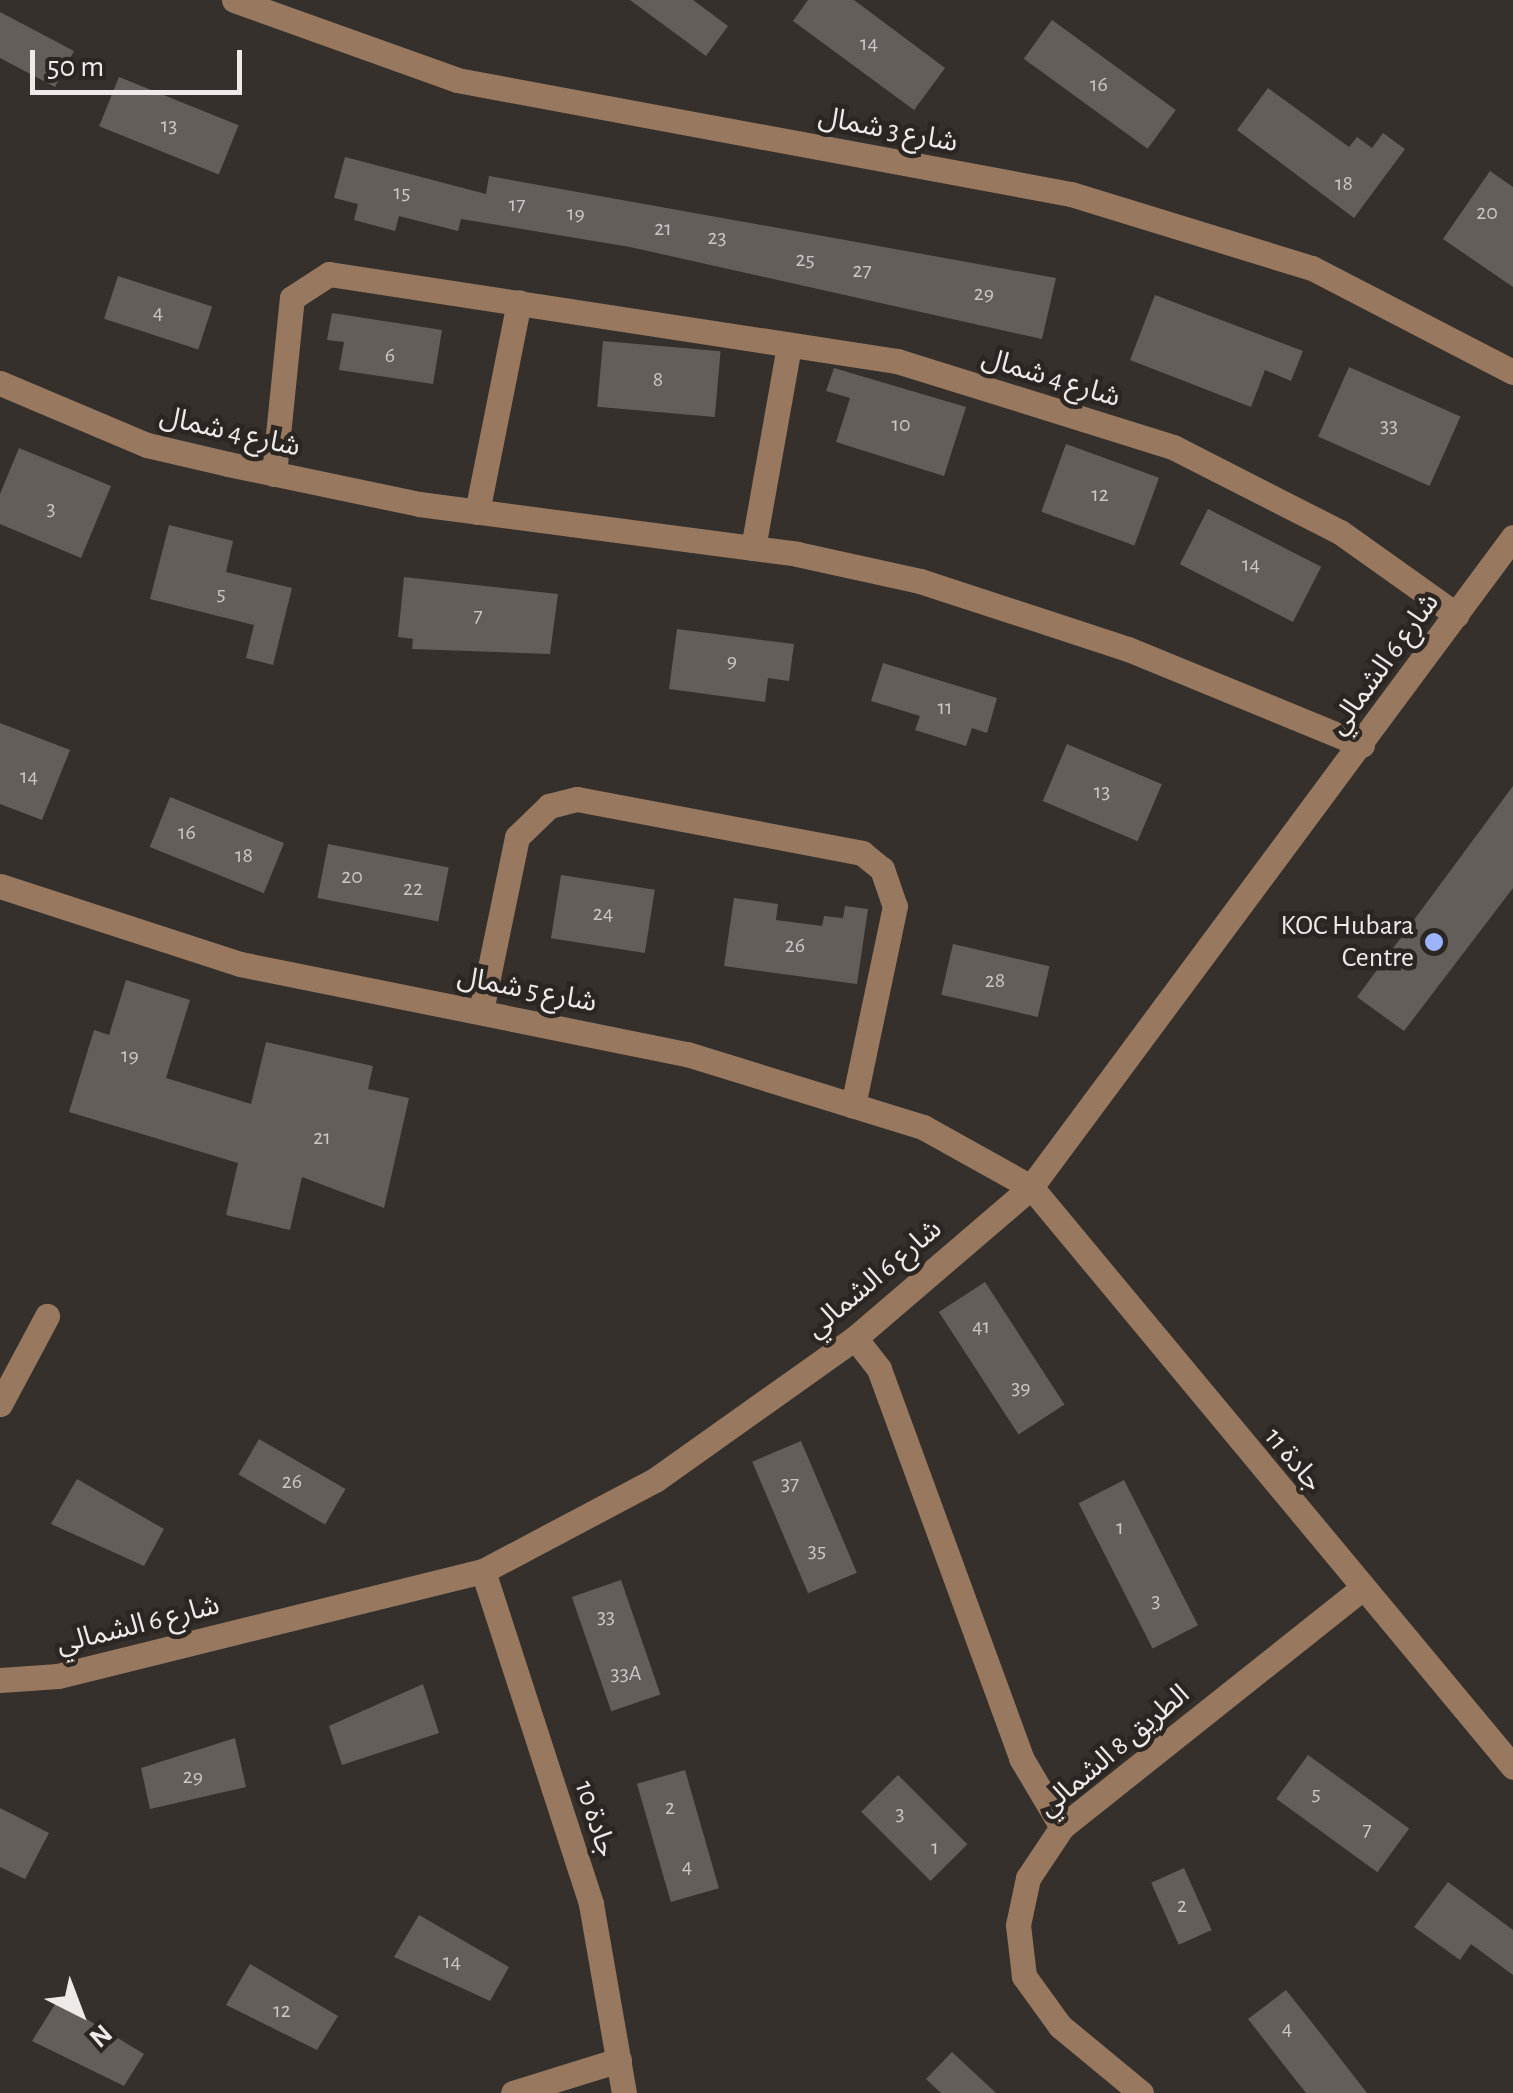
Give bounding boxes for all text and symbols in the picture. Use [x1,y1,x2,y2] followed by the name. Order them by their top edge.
[35,30,248,92] scale bar
[860,31,878,57] house number: 14
[47,52,104,82] text: 50 m
[1090,72,1108,98] house number: 16
[816,100,960,160] street label: شارع 3 شمال
[161,113,177,139] house number: 13
[1335,171,1353,197] house number: 18
[394,180,410,206] house number: 15
[509,192,525,218] house number: 17
[1476,200,1498,226] house number: 20
[567,201,585,227] house number: 19
[654,216,672,242] house number: 21
[707,225,727,251] house number: 23
[795,247,815,273] house number: 25
[852,258,872,284] house number: 27
[974,281,994,307] house number: 29
[153,300,163,326] house number: 4
[978,341,1124,415] street label: شارع 4 شمال
[385,343,395,369] house number: 6
[653,367,663,393] house number: 8
[157,400,303,464] street label: شارع 4 شمال
[891,412,911,438] house number: 10
[1380,413,1398,439] house number: 33
[1091,482,1109,508] house number: 12
[46,496,56,522] house number: 3
[1242,552,1260,578] house number: 14
[216,581,226,607] house number: 5
[1321,587,1447,741] street label: شارع 6 الشمالي
[473,603,483,629] house number: 7
[727,648,737,674] house number: 9
[937,695,953,721] house number: 11
[20,764,38,790] house number: 14
[1094,779,1110,805] house number: 13
[178,820,196,846] house number: 16
[235,843,253,869] house number: 18
[341,864,363,890] house number: 20
[403,876,423,902] house number: 22
[593,901,613,927] house number: 24
[1280,909,1414,975] place label: KOC Hubara Centre
[1423,931,1445,953] marker: KOC Hubara Centre
[785,933,805,959] house number: 26
[454,960,600,1020] street label: شارع 5 شمال
[985,968,1005,994] house number: 28
[121,1043,139,1069] house number: 19
[313,1125,331,1151] house number: 21
[799,1212,949,1346] street label: شارع 6 الشمالي
[972,1314,990,1340] house number: 41
[1011,1375,1031,1401] house number: 39
[1257,1421,1329,1499] street label: جادة 11
[282,1469,302,1495] house number: 26
[781,1471,799,1497] house number: 37
[1116,1515,1124,1541] house number: 1
[808,1538,826,1564] house number: 35
[1151,1588,1161,1614] house number: 3
[53,1589,223,1661] street label: شارع 6 الشمالي
[597,1604,615,1630] house number: 33
[611,1661,641,1687] house number: 33A
[1031,1678,1197,1824] street label: الطريق 8 الشمالي
[183,1764,203,1790] house number: 29
[567,1777,623,1861] street label: جادة 10
[1311,1781,1321,1807] house number: 5
[665,1795,675,1821] house number: 2
[895,1801,905,1827] house number: 3
[1362,1817,1372,1843] house number: 7
[931,1835,939,1861] house number: 1
[682,1854,692,1880] house number: 4
[1177,1893,1187,1919] house number: 2
[443,1949,461,1975] house number: 14
[30,1963,130,2063] north arrow
[273,1998,291,2024] house number: 12
[1282,2016,1292,2042] house number: 4
[83,2018,117,2052] text: N

